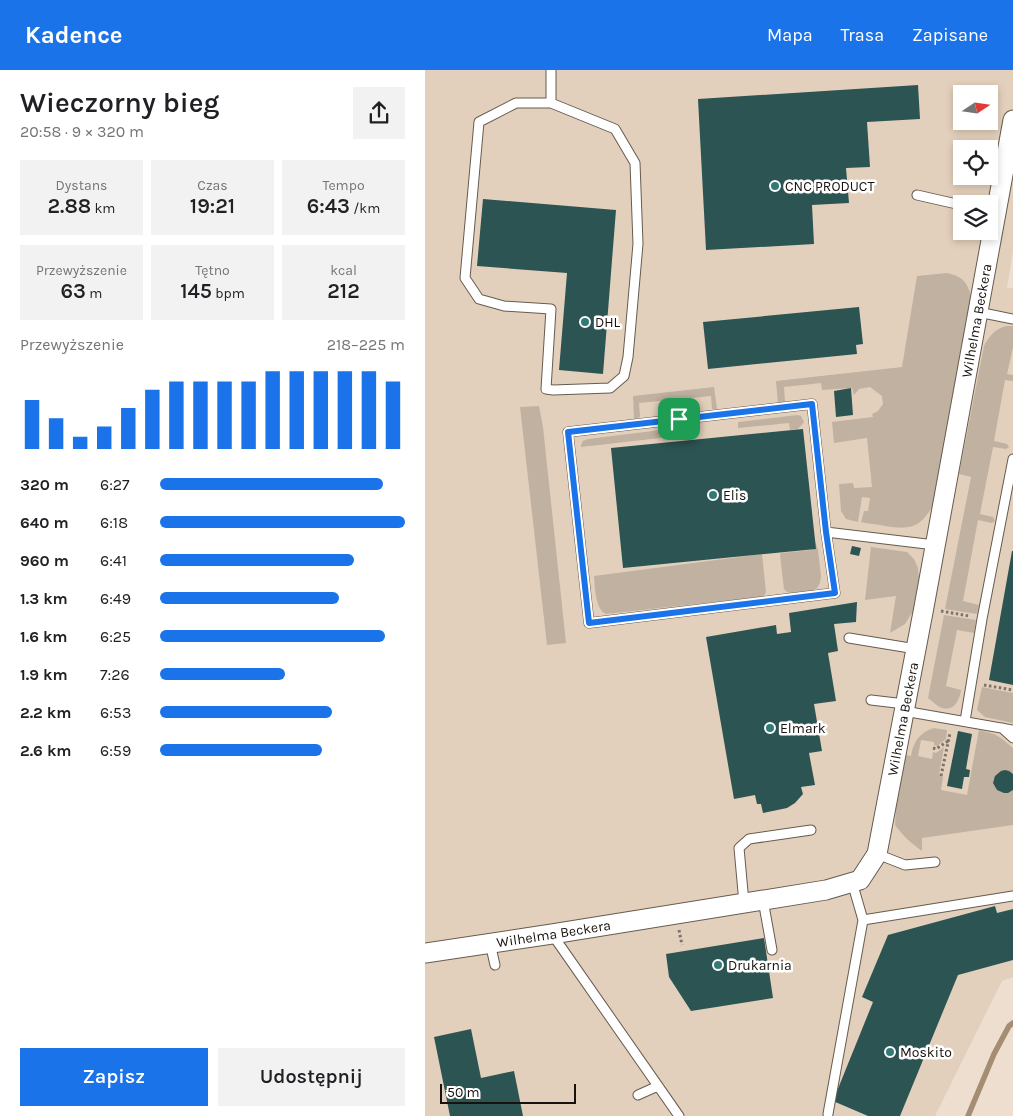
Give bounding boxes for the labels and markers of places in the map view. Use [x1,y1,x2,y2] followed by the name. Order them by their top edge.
[785,178,874,195] place label: CNC PRODUCT
[769,180,781,192] marker: CNC PRODUCT
[595,314,621,331] place label: DHL
[579,316,591,328] marker: DHL
[658,398,700,440] pin
[723,487,746,504] place label: Elis
[707,489,719,501] marker: Elis
[780,720,826,737] place label: Elmark
[764,722,776,734] marker: Elmark
[728,957,792,974] place label: Drukarnia
[712,959,724,971] marker: Drukarnia
[900,1044,952,1061] place label: Moskito
[884,1046,896,1058] marker: Moskito

